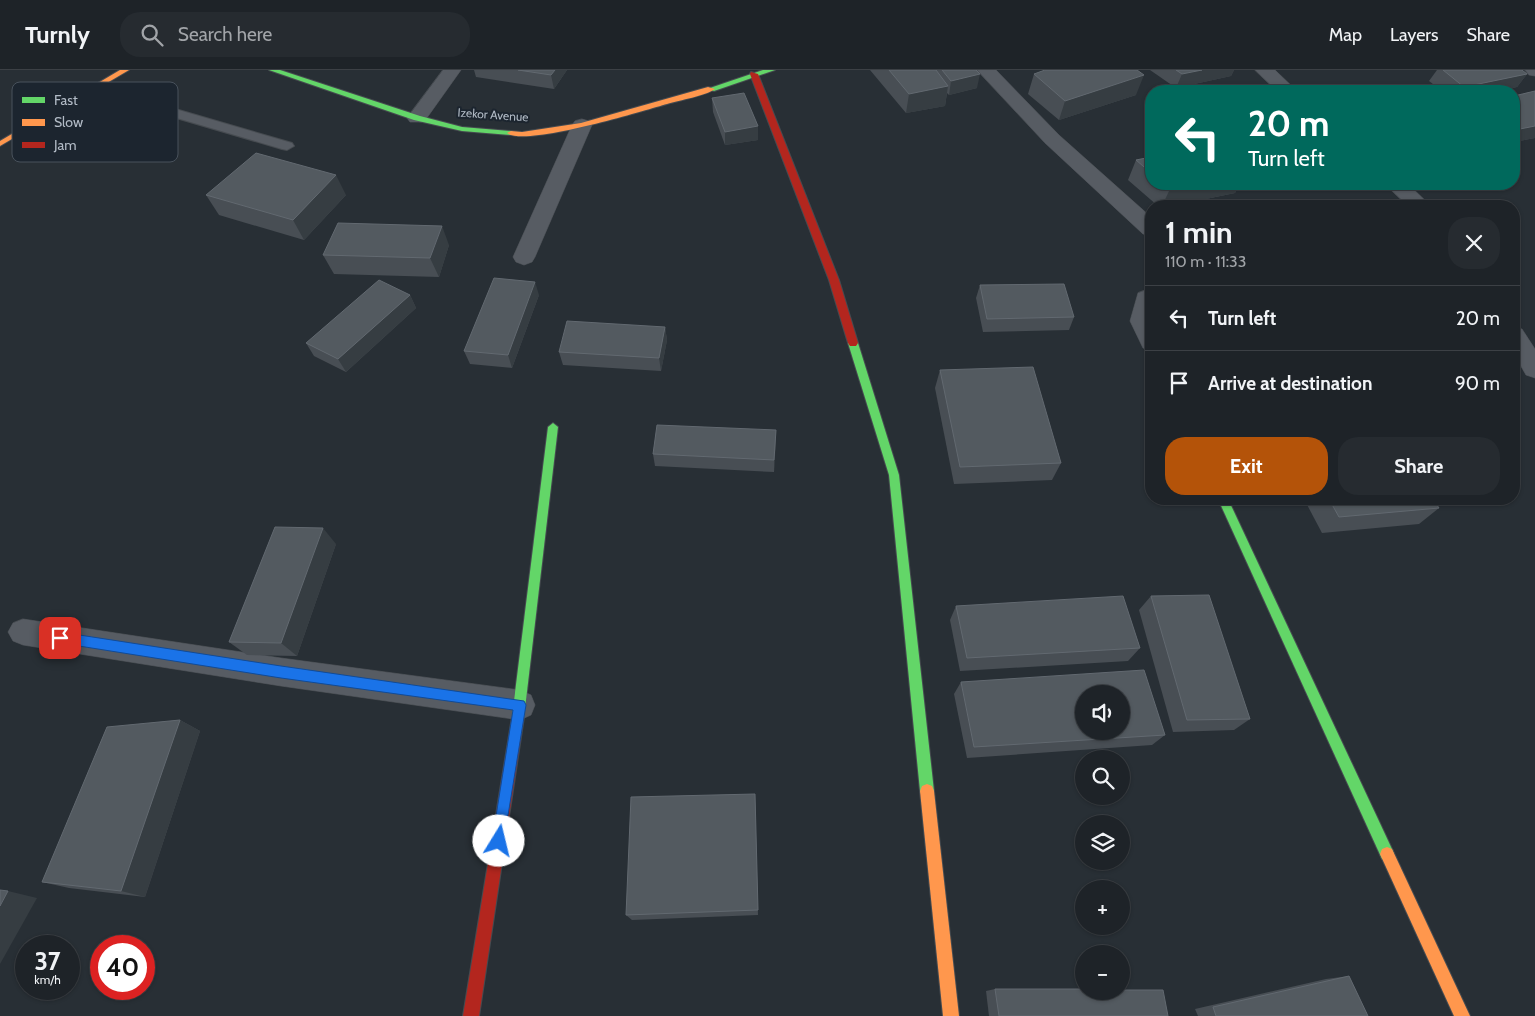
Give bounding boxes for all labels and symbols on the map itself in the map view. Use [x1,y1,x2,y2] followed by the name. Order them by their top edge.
[12,82,178,162] legend
[54,91,78,109] text: Fast
[457,105,529,124] street label: Izekor Avenue
[54,113,83,131] text: Slow
[53,136,76,154] text: Jam
[39,617,81,659] pin
[472,814,524,866] position arrow
[90,935,155,1000] speed limit sign: 40

